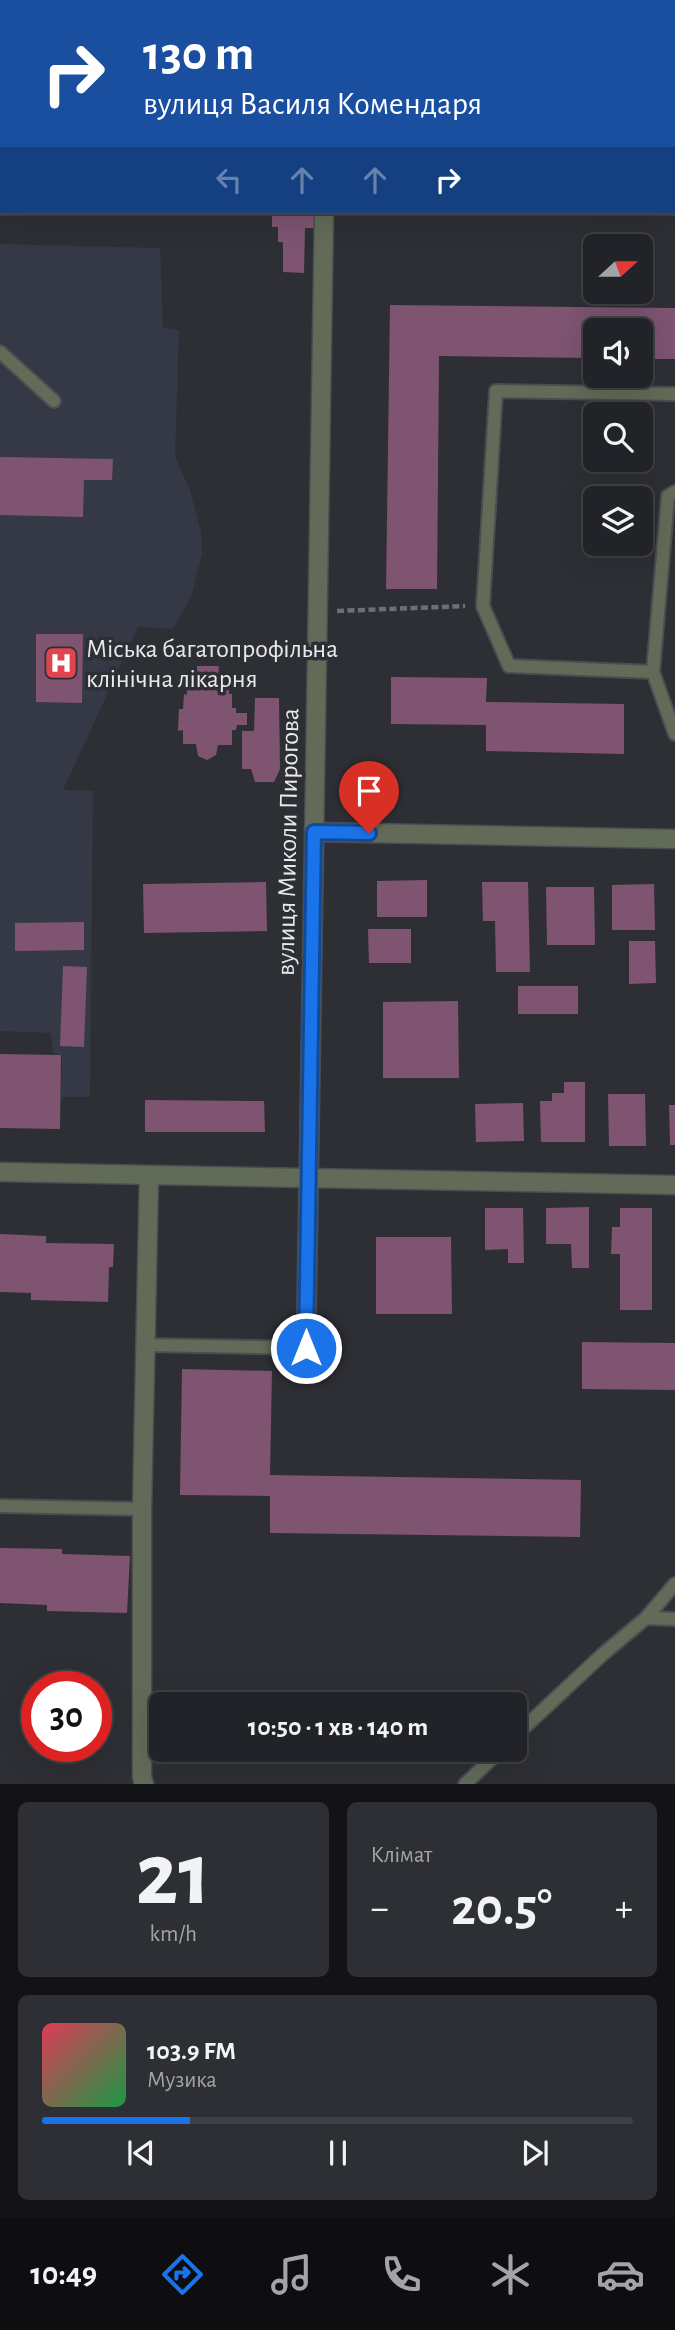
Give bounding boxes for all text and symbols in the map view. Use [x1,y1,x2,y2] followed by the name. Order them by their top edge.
[28,28,119,119] icon: right
[143,30,254,79] text: 130 m
[143,88,482,120] text: вулиця Василя Комендаря
[210,161,248,199] icon: left
[283,161,321,199] icon: ahead
[356,161,394,199] icon: ahead
[429,161,467,199] icon: right
[583,234,653,304] north arrow
[583,234,653,556] map controls
[583,318,653,388] button: sound
[583,402,653,472] button: search
[583,486,653,556] button: layers
[86,636,338,692] place label: Міська багатопрофільна клінічна лікарня
[42,644,80,682] hospital icon: Міська багатопрофільна клінічна лікарня
[273,708,303,976] street label: вулиця Миколи Пирогова
[339,761,399,833] pin
[350,772,388,810] icon: arrive
[269,1311,343,1385] position arrow
[21,1671,112,1762] speed limit sign: 30
[248,1714,428,1740] text: 10:50 · 1 хв · 140 m
[135,1830,211,1921] text: 21
[371,1844,432,1867] text: Клімат
[451,1882,552,1934] text: 20.5°
[371,1890,389,1928] text: −
[615,1890,633,1928] text: +
[150,1923,197,1946] text: km/h
[147,2038,236,2064] text: 103.9 FM
[147,2069,217,2092] text: Музика
[122,2134,160,2172] icon: previous
[319,2134,357,2172] icon: pause
[516,2134,554,2172] icon: next
[158,2250,207,2299] icon: directions
[267,2250,316,2299] icon: music
[377,2250,426,2299] icon: phone
[486,2250,535,2299] icon: climate
[596,2250,645,2299] icon: car
[30,2258,97,2290] text: 10:49

